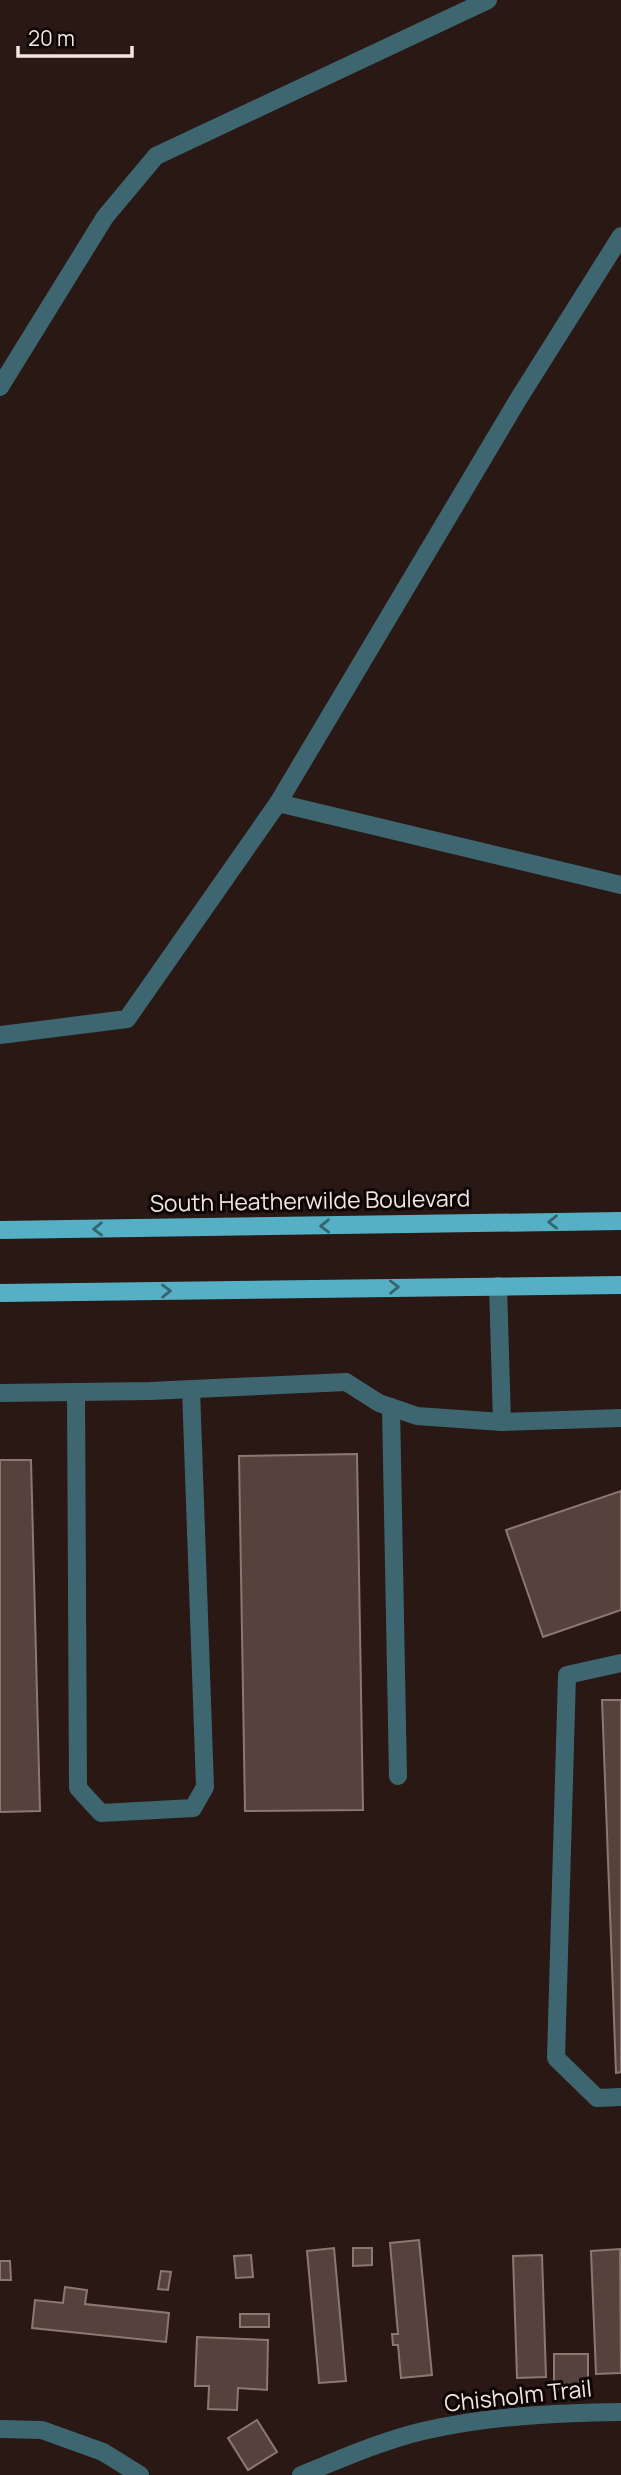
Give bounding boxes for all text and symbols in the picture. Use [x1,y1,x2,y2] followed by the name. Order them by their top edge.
[18,14,131,58] scale bar
[28,24,75,52] text: 20 m
[149,1181,470,1219] street label: South Heatherwilde Boulevard
[547,1215,558,1230] one-way arrow
[320,1218,330,1234] one-way arrow
[92,1221,103,1237] one-way arrow
[388,1280,399,1295] one-way arrow
[161,1283,172,1299] one-way arrow
[443,2371,593,2419] street label: Chisholm Trail

